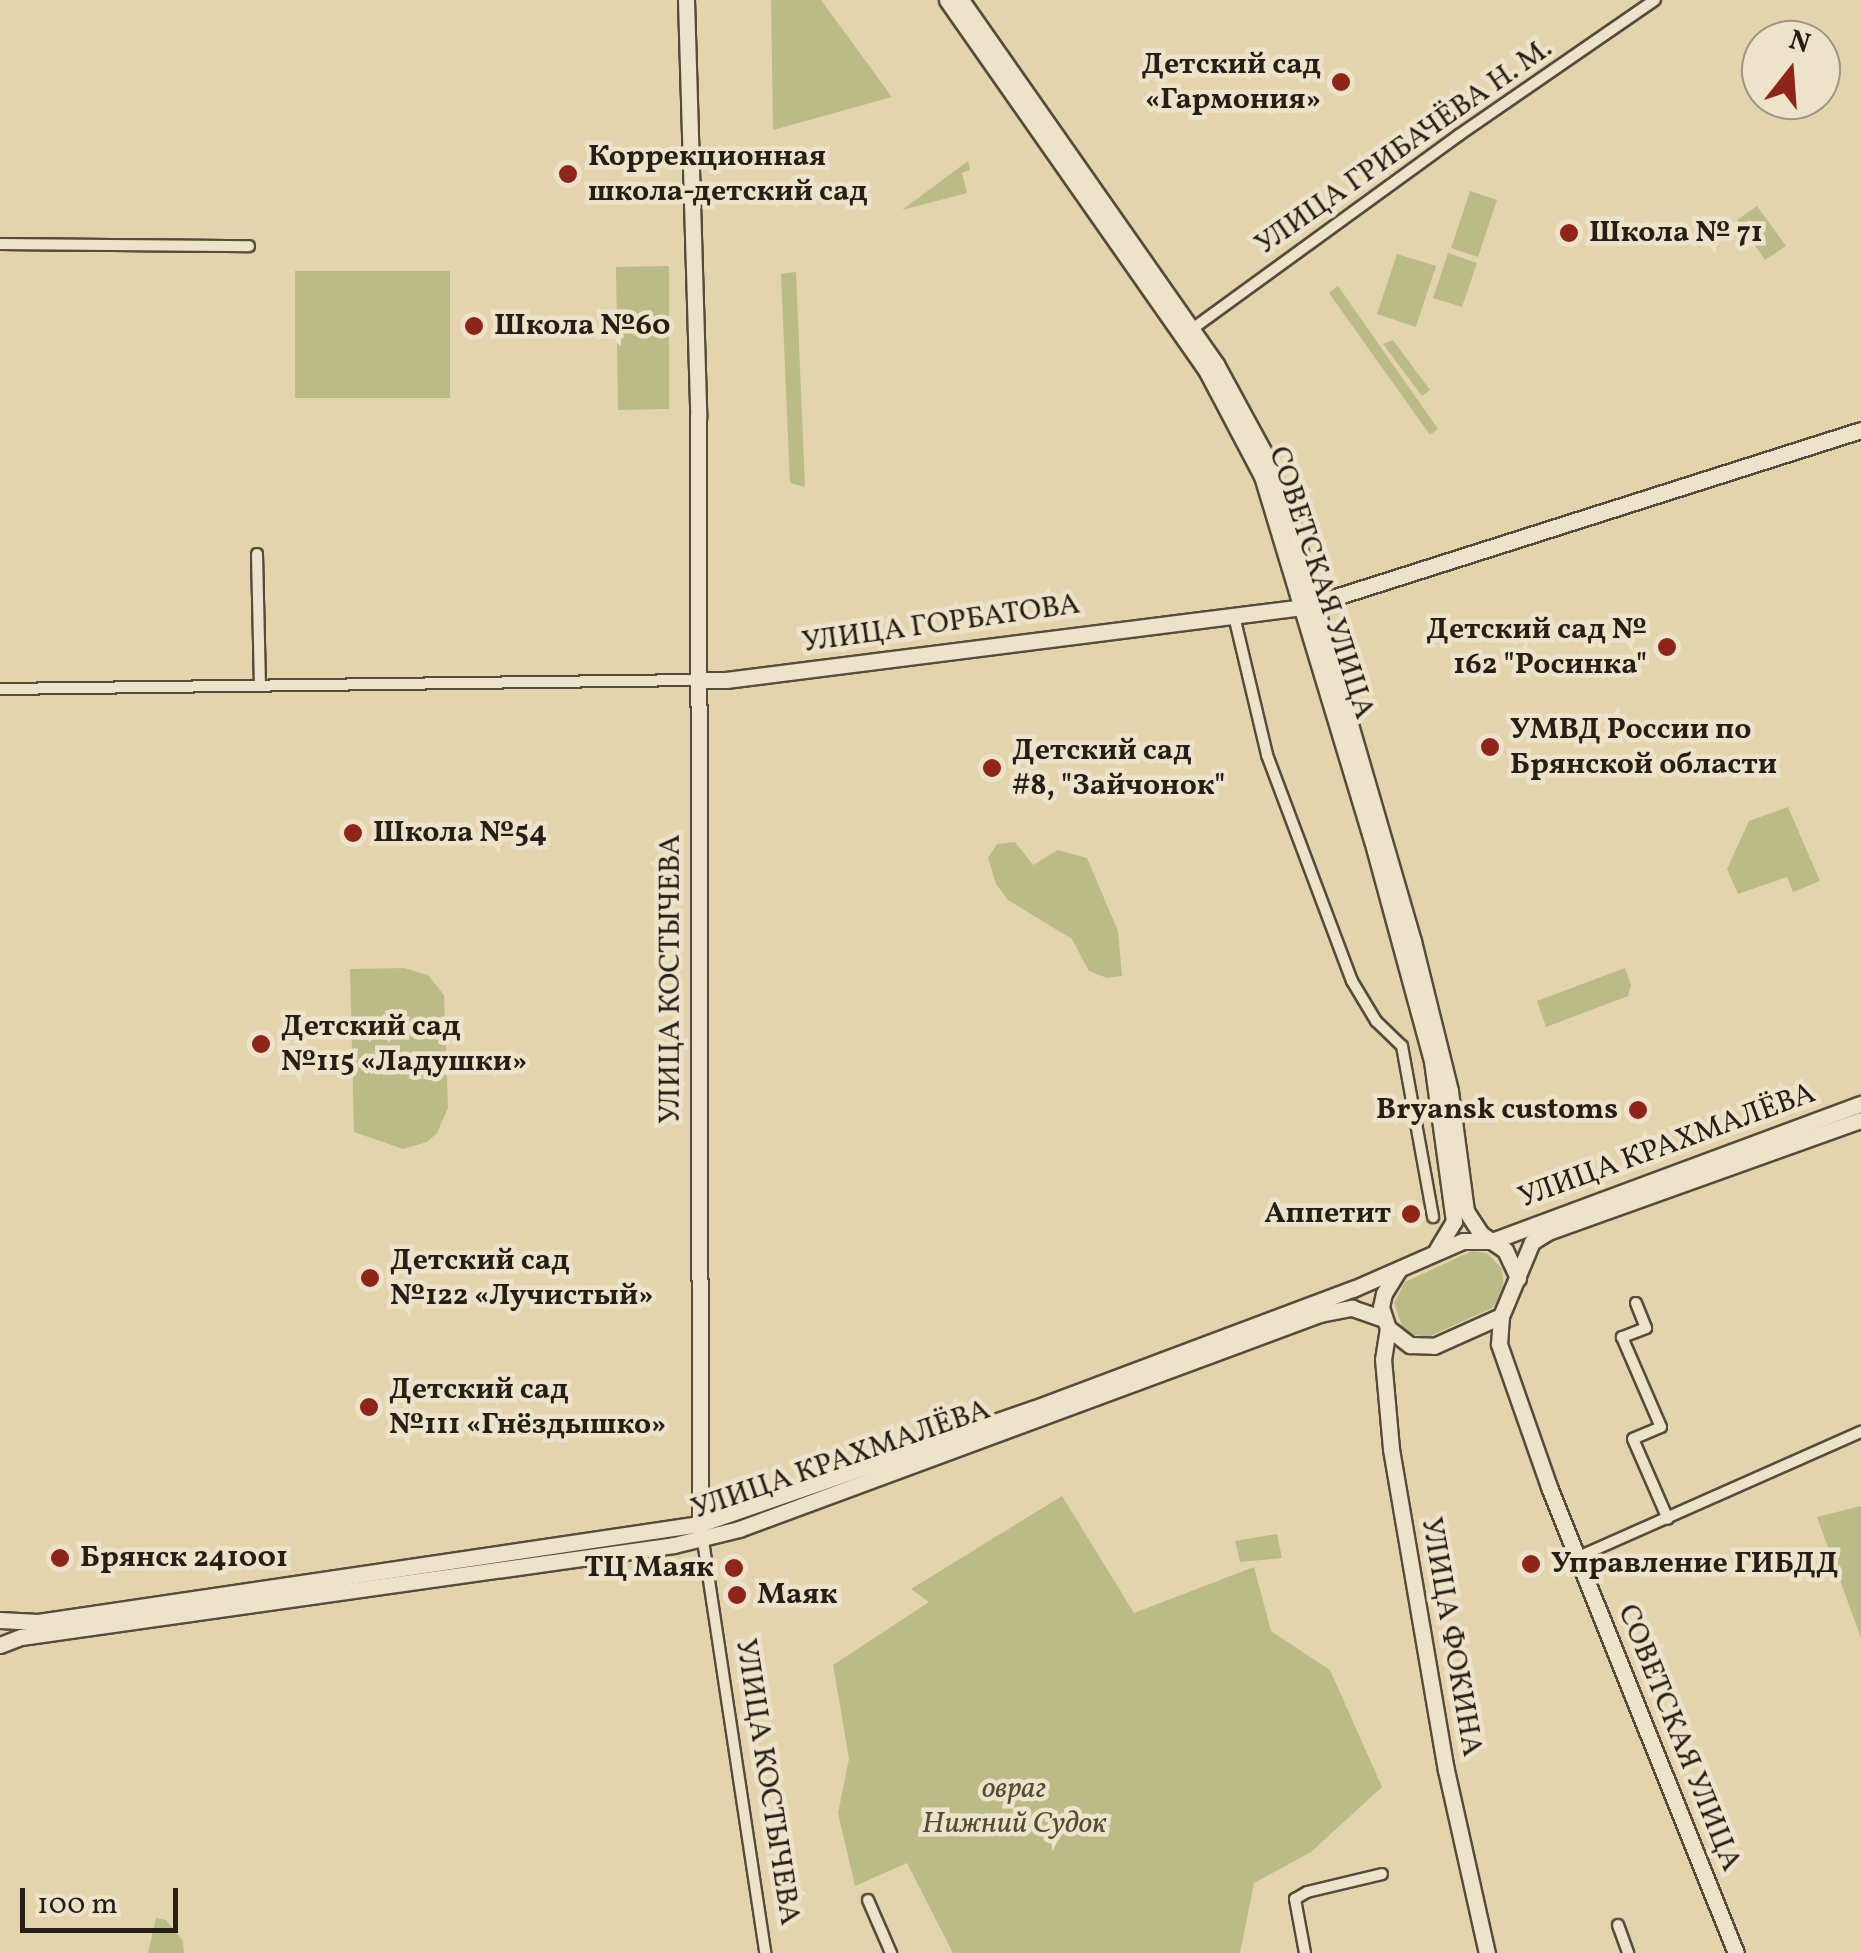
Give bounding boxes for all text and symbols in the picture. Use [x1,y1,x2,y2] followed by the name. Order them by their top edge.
[1741,20,1841,120] north arrow
[1784,21,1815,64] text: N
[1249,31,1559,263] street label: УЛИЦА ГРИБАЧЁВА Н. М.
[1141,47,1321,118] place label: Детский сад «Гармония»
[1330,71,1352,93] marker: Детский сад «Гармония»
[588,139,868,210] place label: Коррекционная школа-детский сад
[557,163,579,185] marker: Коррекционная школа-детский сад
[1589,215,1763,251] place label: Школа № 71
[1558,222,1580,244] marker: Школа № 71
[494,308,670,344] place label: Школа №60
[463,315,485,337] marker: Школа №60
[1260,442,1382,724] street label: СОВЕТСКАЯ УЛИЦА
[800,587,1082,661] street label: УЛИЦА ГОРБАТОВА
[1426,612,1647,682] place label: Детский сад № 162 "Росинка"
[1656,636,1678,658] marker: Детский сад № 162 "Росинка"
[1510,712,1777,782] place label: УМВД России по Брянской области
[1012,733,1225,804] place label: Детский сад #8, "Зайчонок"
[1479,736,1501,758] marker: УМВД России по Брянской области
[981,757,1003,779] marker: Детский сад #8, "Зайчонок"
[373,815,547,851] place label: Школа №54
[342,822,364,844] marker: Школа №54
[653,834,689,1124] street label: УЛИЦА КОСТЫЧЕВА
[281,1009,528,1080] place label: Детский сад №115 «Ладушки»
[250,1033,272,1055] marker: Детский сад №115 «Ладушки»
[1514,1075,1820,1217] street label: УЛИЦА КРАХМАЛЁВА
[1376,1092,1618,1128] place label: Bryansk customs
[1627,1099,1649,1121] marker: Bryansk customs
[1264,1196,1391,1232] place label: Аппетит
[1400,1203,1422,1225] marker: Аппетит
[390,1243,654,1314] place label: Детский сад №122 «Лучистый»
[359,1267,381,1289] marker: Детский сад №122 «Лучистый»
[389,1372,667,1442] place label: Детский сад №111 «Гнёздышко»
[687,1392,995,1528] street label: УЛИЦА КРАХМАЛЁВА
[358,1396,380,1418] marker: Детский сад №111 «Гнёздышко»
[1412,1514,1490,1760] street label: УЛИЦА ФОКИНА
[80,1540,288,1576] place label: Брянск 241001
[1551,1546,1839,1582] place label: Управление ГИБДД
[49,1547,71,1569] marker: Брянск 241001
[584,1550,714,1586] place label: ТЦ Маяк
[1520,1553,1542,1575] marker: Управление ГИБДД
[723,1557,745,1579] marker: ТЦ Маяк
[757,1577,837,1613] place label: Маяк
[726,1584,748,1606] marker: Маяк
[1609,1599,1749,1877] street label: СОВЕТСКАЯ УЛИЦА
[727,1636,807,1928] street label: УЛИЦА КОСТЫЧЕВА
[922,1771,1106,1842] park label: овраг Нижний Судок
[25,1868,182,1930] scale bar
[37,1884,118,1926] text: 100 m

